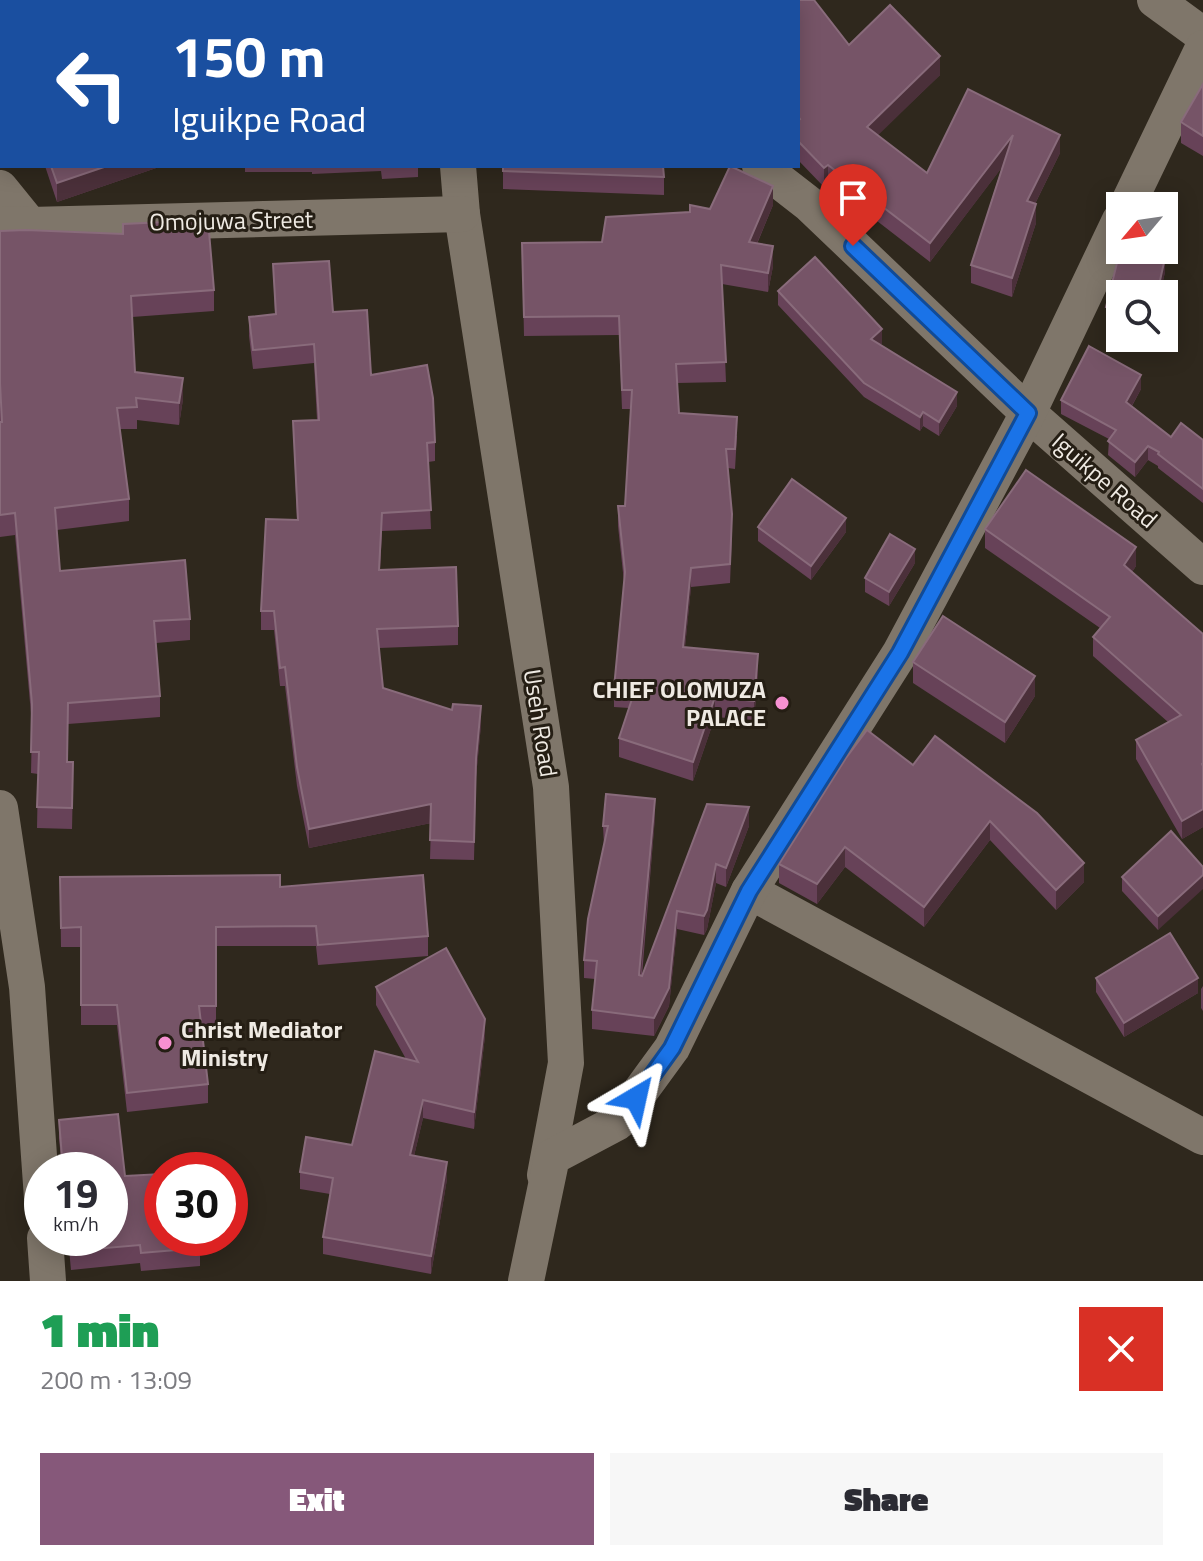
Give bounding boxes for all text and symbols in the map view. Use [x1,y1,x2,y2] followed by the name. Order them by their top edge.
[172,14,325,99] text: 150 m
[40,32,144,136] icon: left
[172,91,366,146] text: Iguikpe Road
[819,164,887,246] pin
[831,176,875,220] icon: arrive
[1106,192,1178,264] north arrow
[1106,192,1178,352] map controls
[149,201,314,239] street label: Omojuwa Street
[1106,280,1178,352] button: search
[1044,424,1166,536] street label: Iguikpe Road
[515,666,567,780] street label: Useh Road
[593,671,767,735] place label: CHIEF OLOMUZA PALACE
[773,694,791,712] marker: CHIEF OLOMUZA PALACE
[181,1011,343,1075] place label: Christ Mediator Ministry
[156,1034,174,1052] marker: Christ Mediator Ministry
[594,1056,678,1140] position arrow
[144,1152,248,1256] speed limit sign: 30
[54,1163,98,1224] text: 19
[53,1208,99,1239] text: km/h
[40,1293,159,1366] text: 1 min
[1079,1307,1163,1391] button: close
[40,1360,192,1399] text: 200 m · 13:09
[40,1453,594,1545] button: Exit
[610,1453,1163,1545] button: Share

